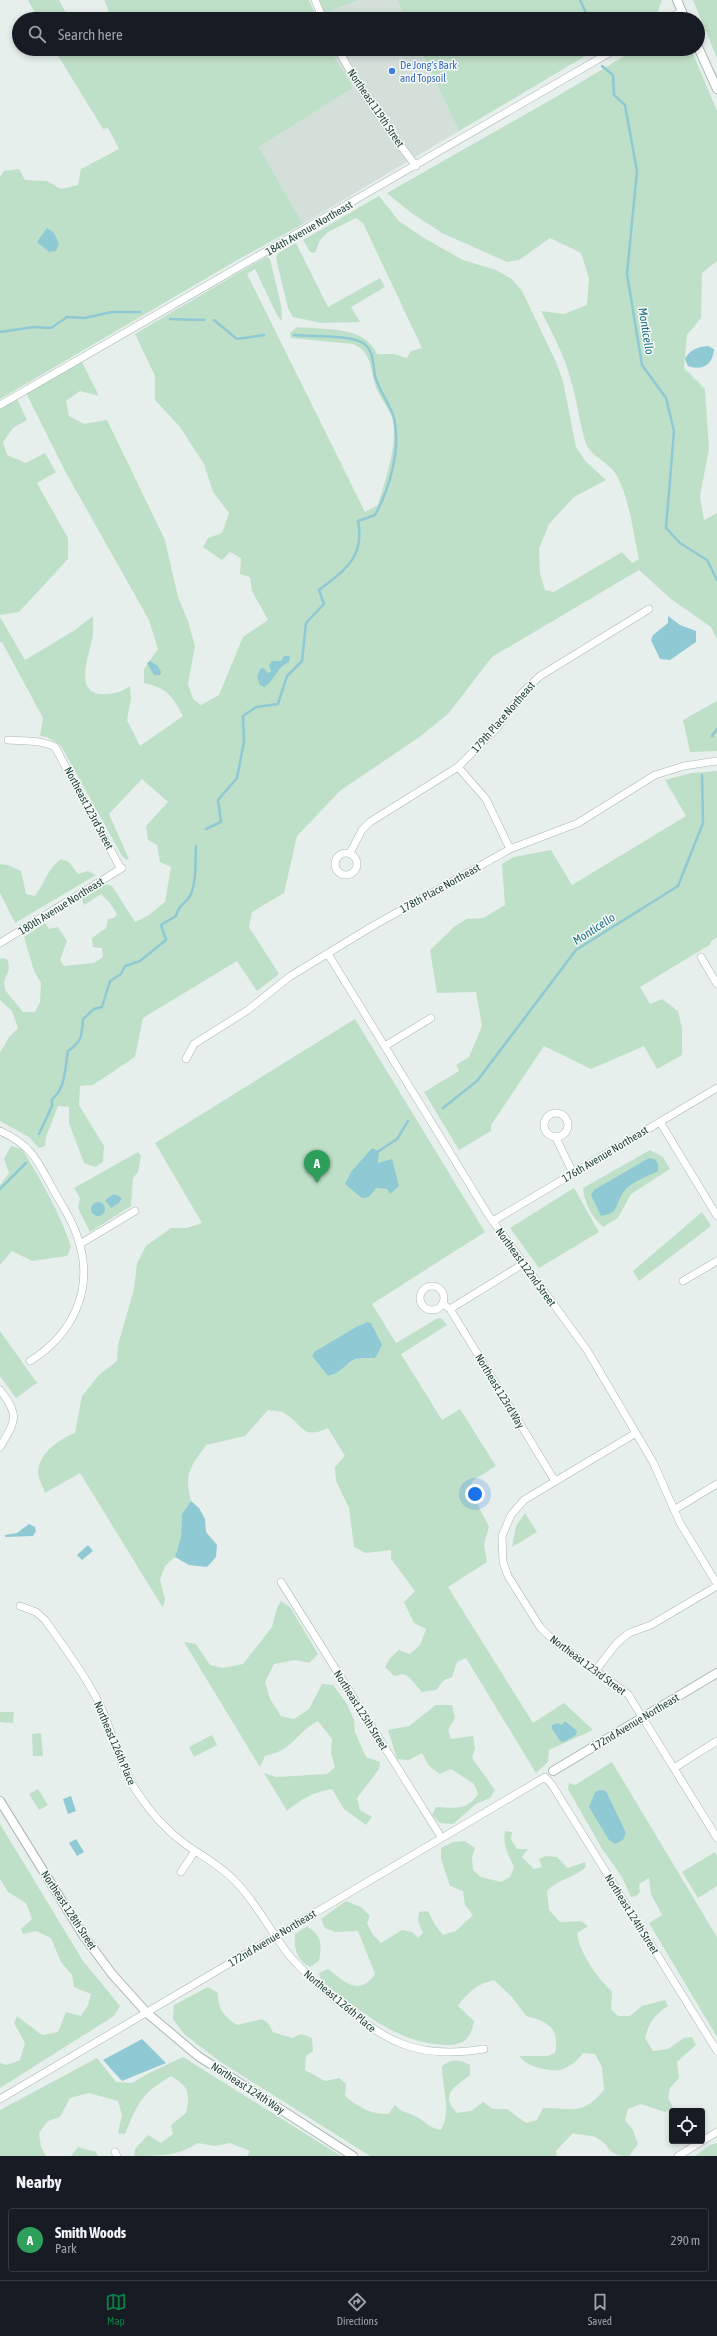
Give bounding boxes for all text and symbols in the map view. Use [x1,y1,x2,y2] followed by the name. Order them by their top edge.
[12,12,705,56] search box
[26,23,48,45] icon: search
[58,26,123,43] text: Search here
[400,59,457,84] place label: De Jong's Bark and Topsoil
[387,66,397,76] marker: De Jong's Bark and Topsoil
[345,67,407,149] street label: Northeast 119th Street
[264,198,354,258] street label: 184th Avenue Northeast
[635,306,657,356] water label: Monticello
[469,679,537,755] street label: 179th Place Northeast
[62,765,116,851] street label: Northeast 123rd Street
[398,861,482,915] street label: 178th Place Northeast
[16,875,106,937] street label: 180th Avenue Northeast
[570,910,618,948] water label: Monticello
[560,1124,650,1184] street label: 176th Avenue Northeast
[304,1150,330,1183] pin: A
[494,1226,558,1308] street label: Northeast 122nd Street
[473,1352,527,1431] street label: Northeast 123rd Way
[465,1484,485,1504] your location
[548,1633,628,1697] street label: Northeast 123rd Street
[332,1668,390,1752] street label: Northeast 125th Street
[589,1691,681,1753] street label: 172nd Avenue Northeast
[92,1699,138,1787] street label: Northeast 126th Place
[39,1868,99,1952] street label: Northeast 128th Street
[603,1872,661,1956] street label: Northeast 124th Street
[226,1907,318,1969] street label: 172nd Avenue Northeast
[302,1967,378,2035] street label: Northeast 126th Place
[209,2060,287,2116] street label: Northeast 124th Way
[669,2108,705,2144] map controls
[669,2108,705,2144] button: locate
[16,2172,62,2192] text: Nearby
[55,2224,126,2241] text: Smith Woods
[27,2233,33,2248] text: A
[671,2233,700,2248] text: 290 m
[55,2241,77,2256] text: Park
[105,2291,127,2327] tab: Map
[337,2291,378,2327] tab: Directions
[588,2291,612,2327] tab: Saved

